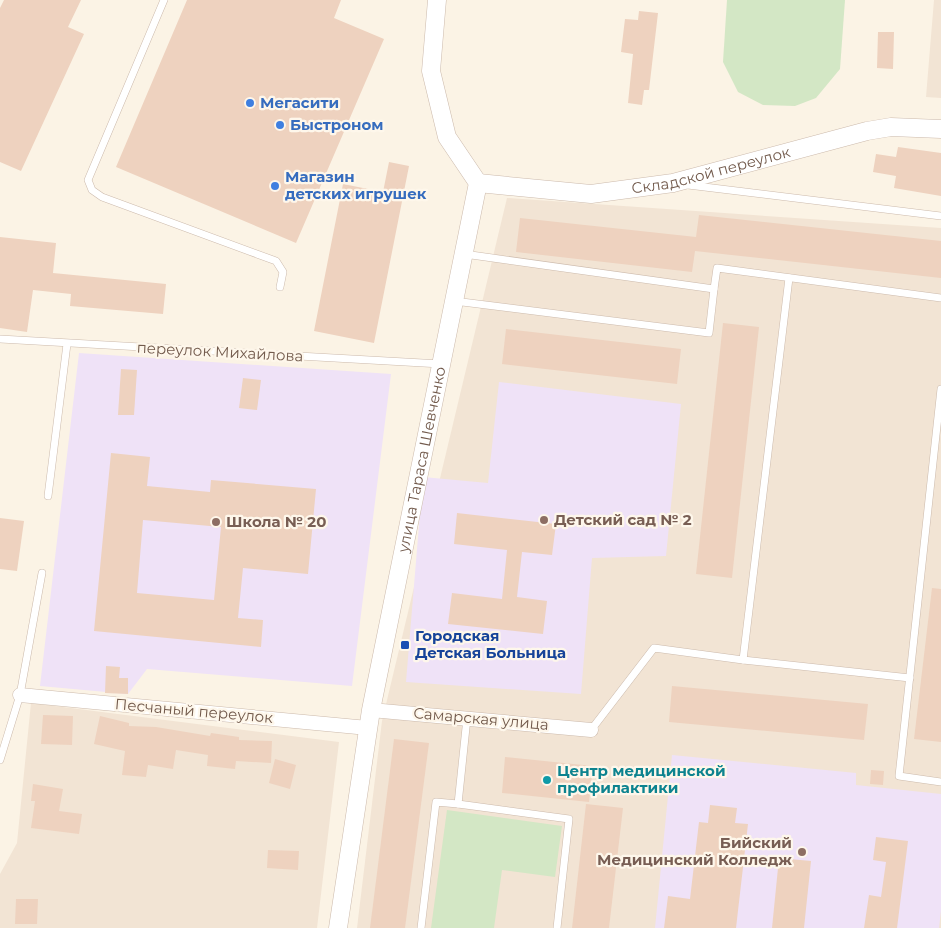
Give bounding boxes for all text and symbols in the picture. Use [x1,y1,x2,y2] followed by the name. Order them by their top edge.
[260,93,339,112] place label: Мегасити
[244,97,256,109] marker: Мегасити
[290,115,384,134] place label: Быстроном
[274,119,286,131] marker: Быстроном
[630,142,793,197] street label: Складской переулок
[285,167,427,203] place label: Магазин детских игрушек
[269,180,281,192] marker: Магазин детских игрушек
[136,338,304,365] street label: переулок Михайлова
[393,365,449,555] street label: улица Тараса Шевченко
[554,510,692,529] place label: Детский сад № 2
[226,512,326,531] place label: Школа № 20
[538,514,550,526] marker: Детский сад № 2
[210,516,222,528] marker: Школа № 20
[415,626,566,662] place label: Городская Детская Больница
[399,639,411,651] marker: Городская Детская Больница
[114,694,274,727] street label: Песчаный переулок
[413,703,550,734] street label: Самарская улица
[557,761,726,797] place label: Центр медицинской профилактики
[541,774,553,786] marker: Центр медицинской профилактики
[597,833,792,869] place label: Бийский Медицинский Колледж
[796,846,808,858] marker: Бийский Медицинский Колледж

